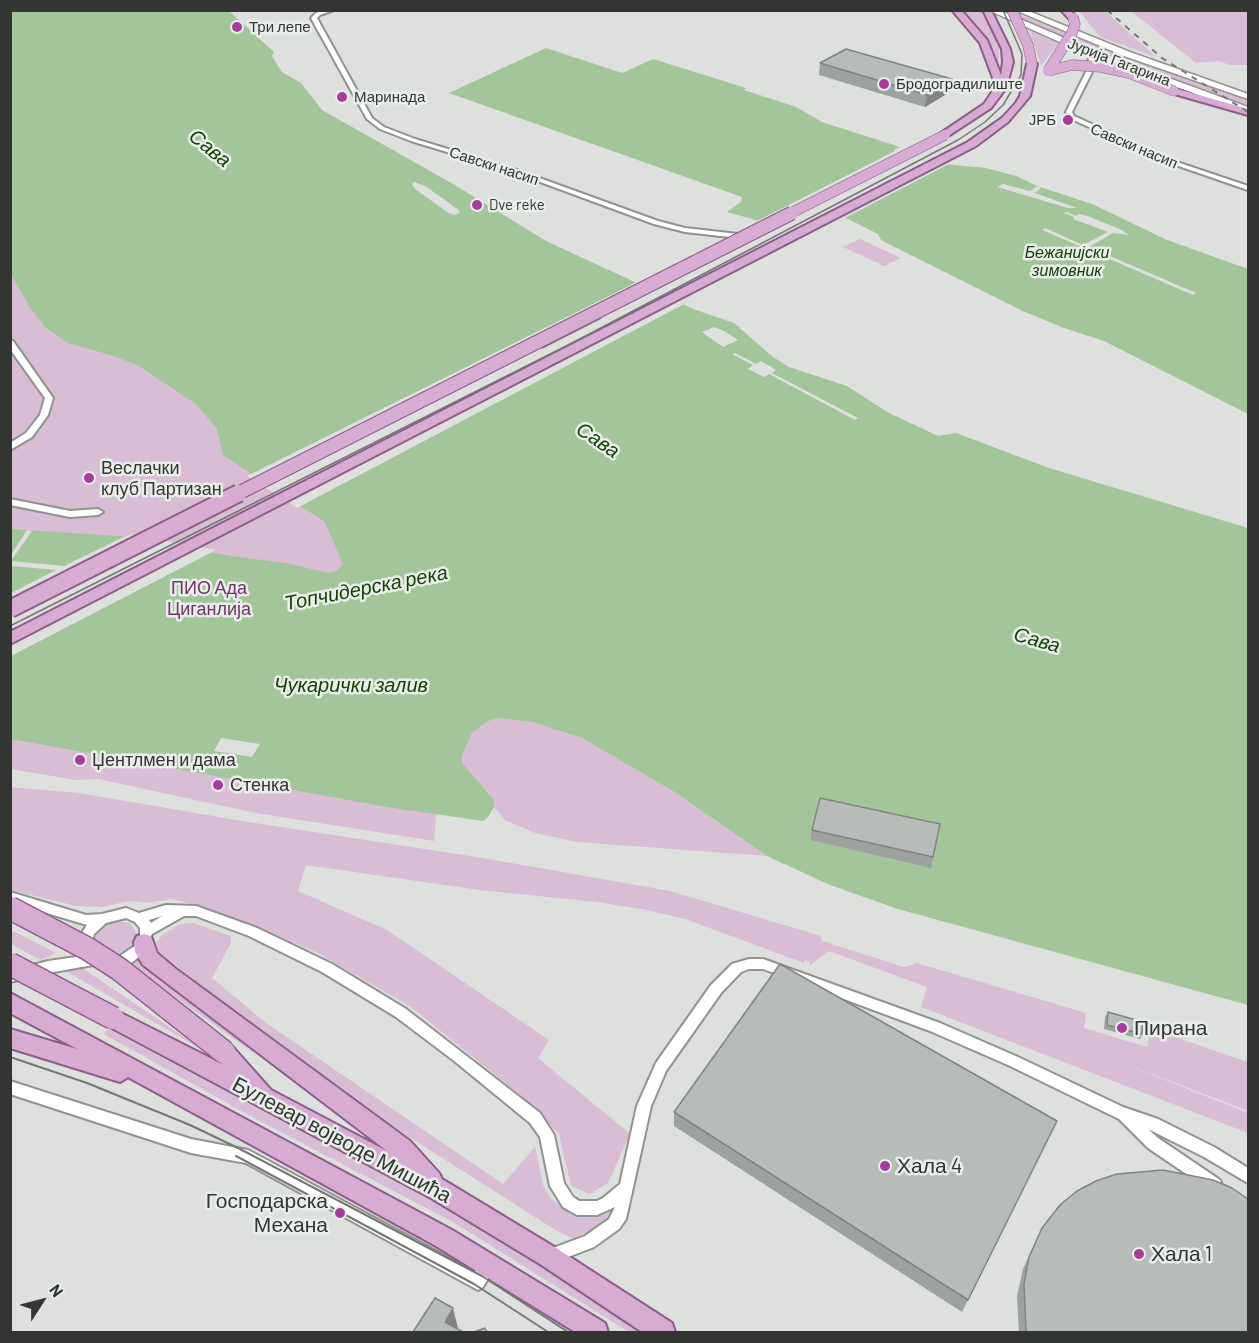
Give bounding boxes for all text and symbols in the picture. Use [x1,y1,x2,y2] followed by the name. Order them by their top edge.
[249,18,311,36] place label: Три лепе
[230,20,244,34] marker: Три лепе
[1065,34,1173,90] street label: Јурија Гагарина
[896,75,1023,93] place label: Бродоградилиште
[877,77,891,91] marker: Бродоградилиште
[354,88,425,106] place label: Маринада
[335,90,349,104] marker: Маринада
[1029,111,1056,129] place label: ЈРБ
[1061,113,1075,127] marker: ЈРБ
[1088,120,1180,172] street label: Савски насип
[184,124,236,172] water label: Сава
[447,143,541,189] street label: Савски насип
[489,196,545,214] place label: Dve reke
[470,198,484,212] marker: Dve reke
[1025,243,1109,281] water label: Бежанијски зимовник
[572,417,624,463] water label: Сава
[101,457,222,500] place label: Веслачки клуб Партизан
[82,471,96,485] marker: Веслачки клуб Партизан
[282,560,450,616] water label: Топчидерска река
[167,577,251,620] park label: ПИО Ада Циганлија
[1011,622,1063,658] water label: Сава
[274,673,428,697] water label: Чукарички залив
[92,749,236,771] place label: Џентлмен и дама
[73,753,87,767] marker: Џентлмен и дама
[230,774,289,796] place label: Стенка
[211,778,225,792] marker: Стенка
[1134,1015,1207,1041] place label: Пирана
[1115,1021,1129,1035] marker: Пирана
[228,1071,456,1209] street label: Булевар војводе Мишића
[897,1153,962,1179] place label: Хала 4
[878,1159,892,1173] marker: Хала 4
[206,1188,328,1238] place label: Господарска Механа
[333,1206,347,1220] marker: Господарска Механа
[1151,1241,1212,1267] place label: Хала 1
[1132,1247,1146,1261] marker: Хала 1
[12,1271,72,1331] north arrow
[46,1280,68,1300] text: N

